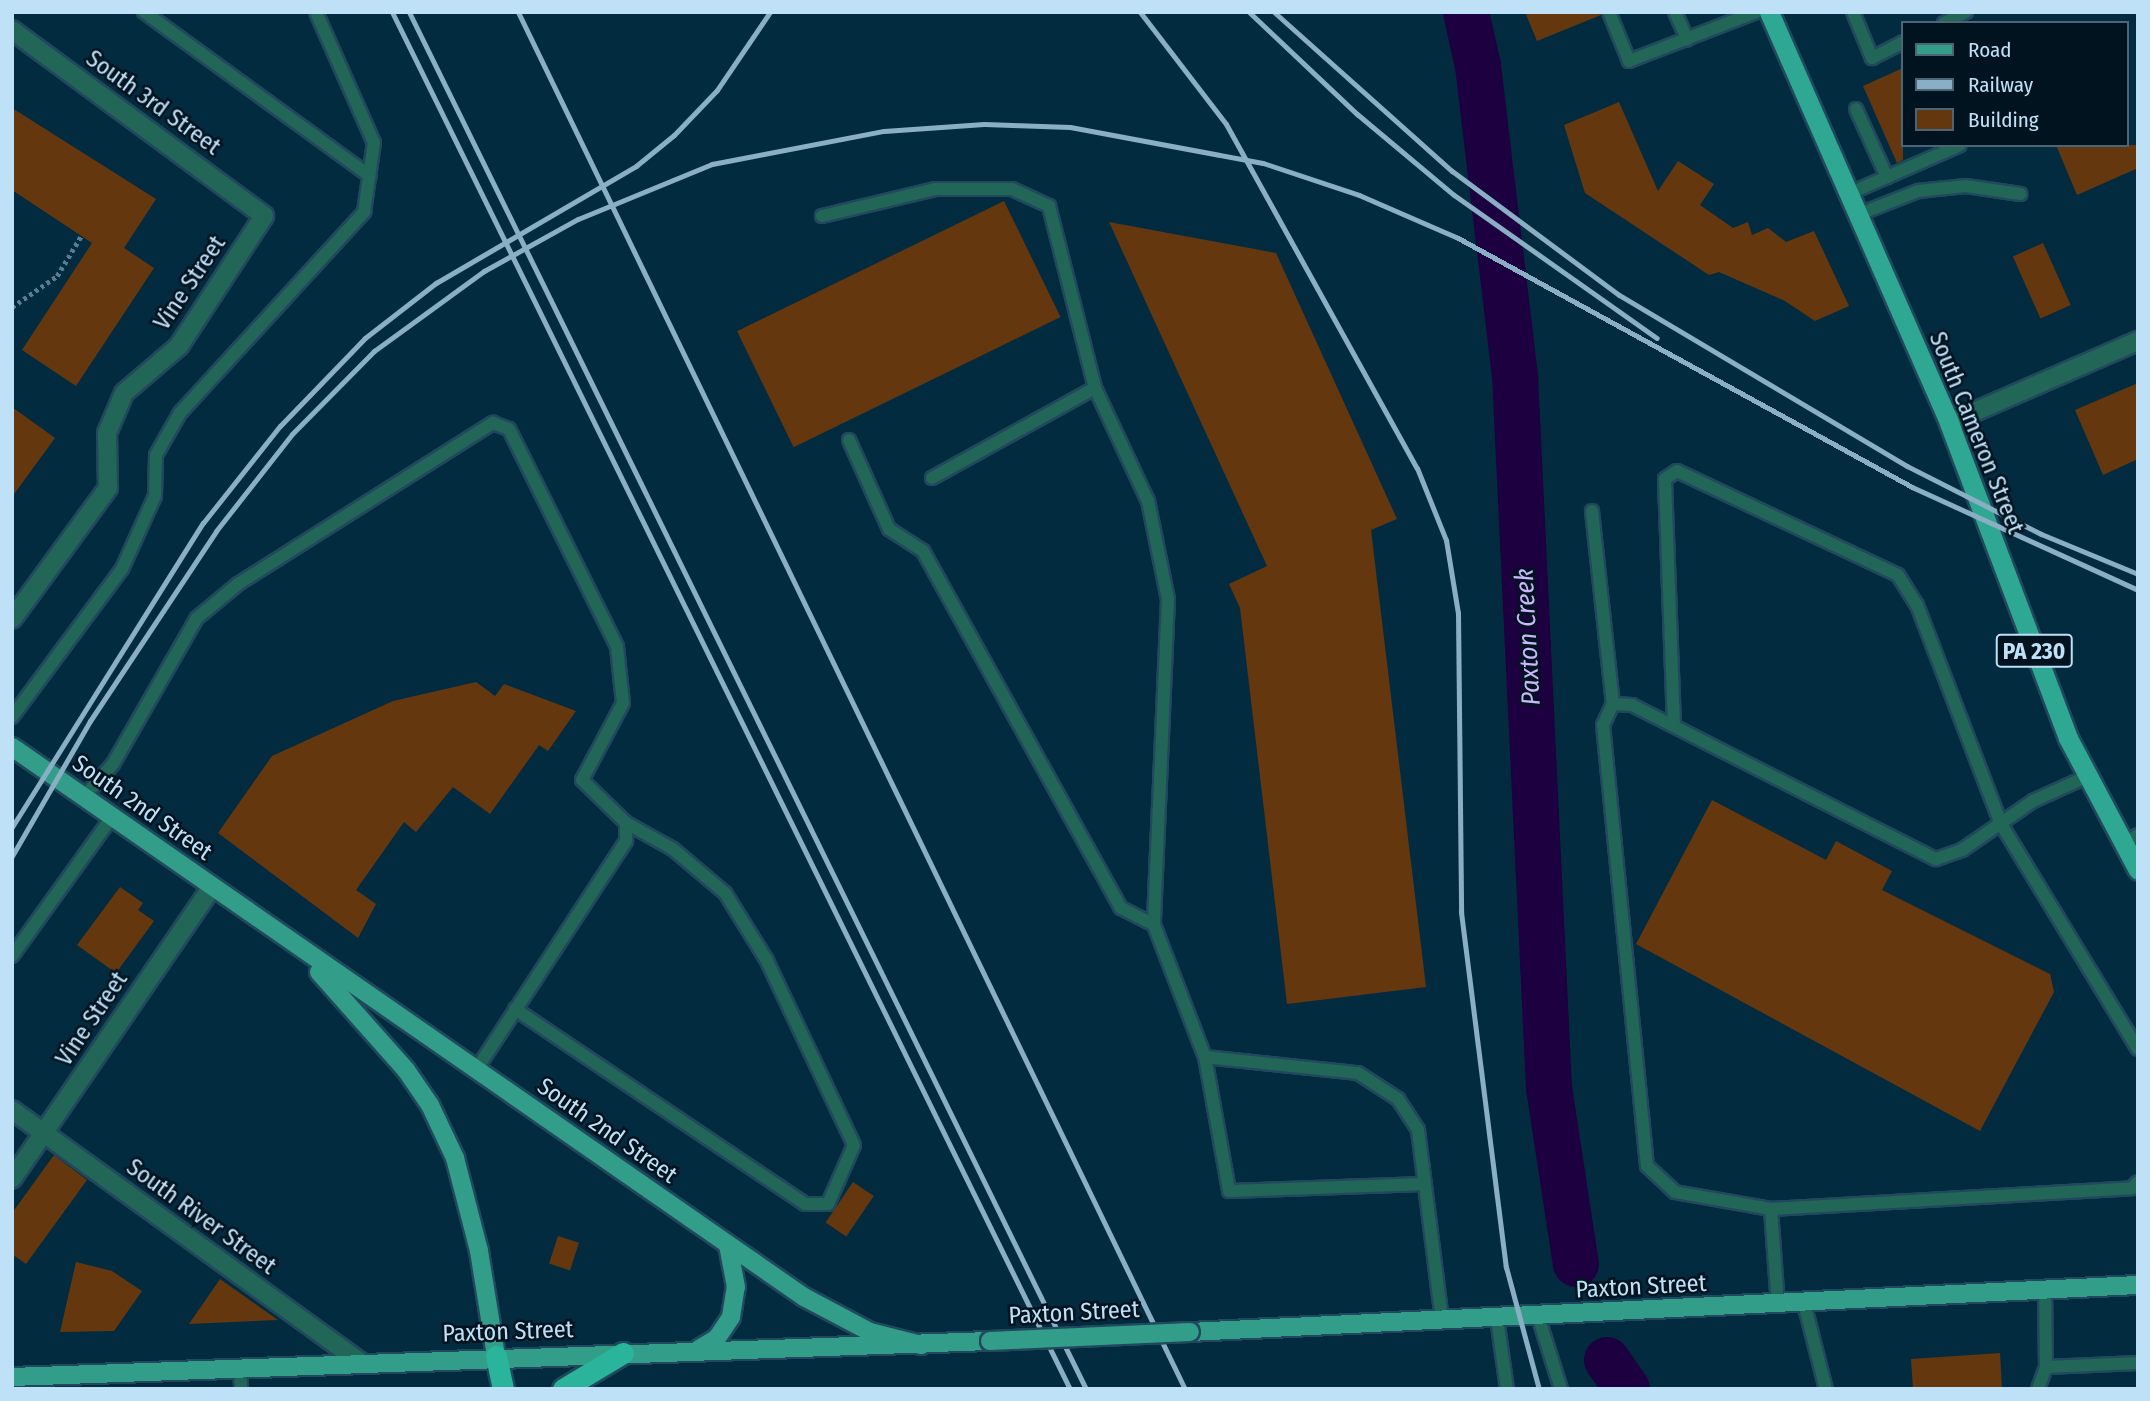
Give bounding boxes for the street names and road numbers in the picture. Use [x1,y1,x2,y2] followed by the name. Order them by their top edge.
[80,45,226,161] street label: South 3rd Street
[148,230,232,336] street label: Vine Street
[1922,328,2030,538] street label: South Cameron Street
[1996,632,2072,670] road number: PA 230
[67,749,217,867] street label: South 2nd Street
[50,966,134,1072] street label: Vine Street
[532,1072,682,1190] street label: South 2nd Street
[121,1153,281,1281] street label: South River Street
[1575,1269,1707,1305] street label: Paxton Street
[1008,1295,1140,1331] street label: Paxton Street
[442,1315,574,1349] street label: Paxton Street

